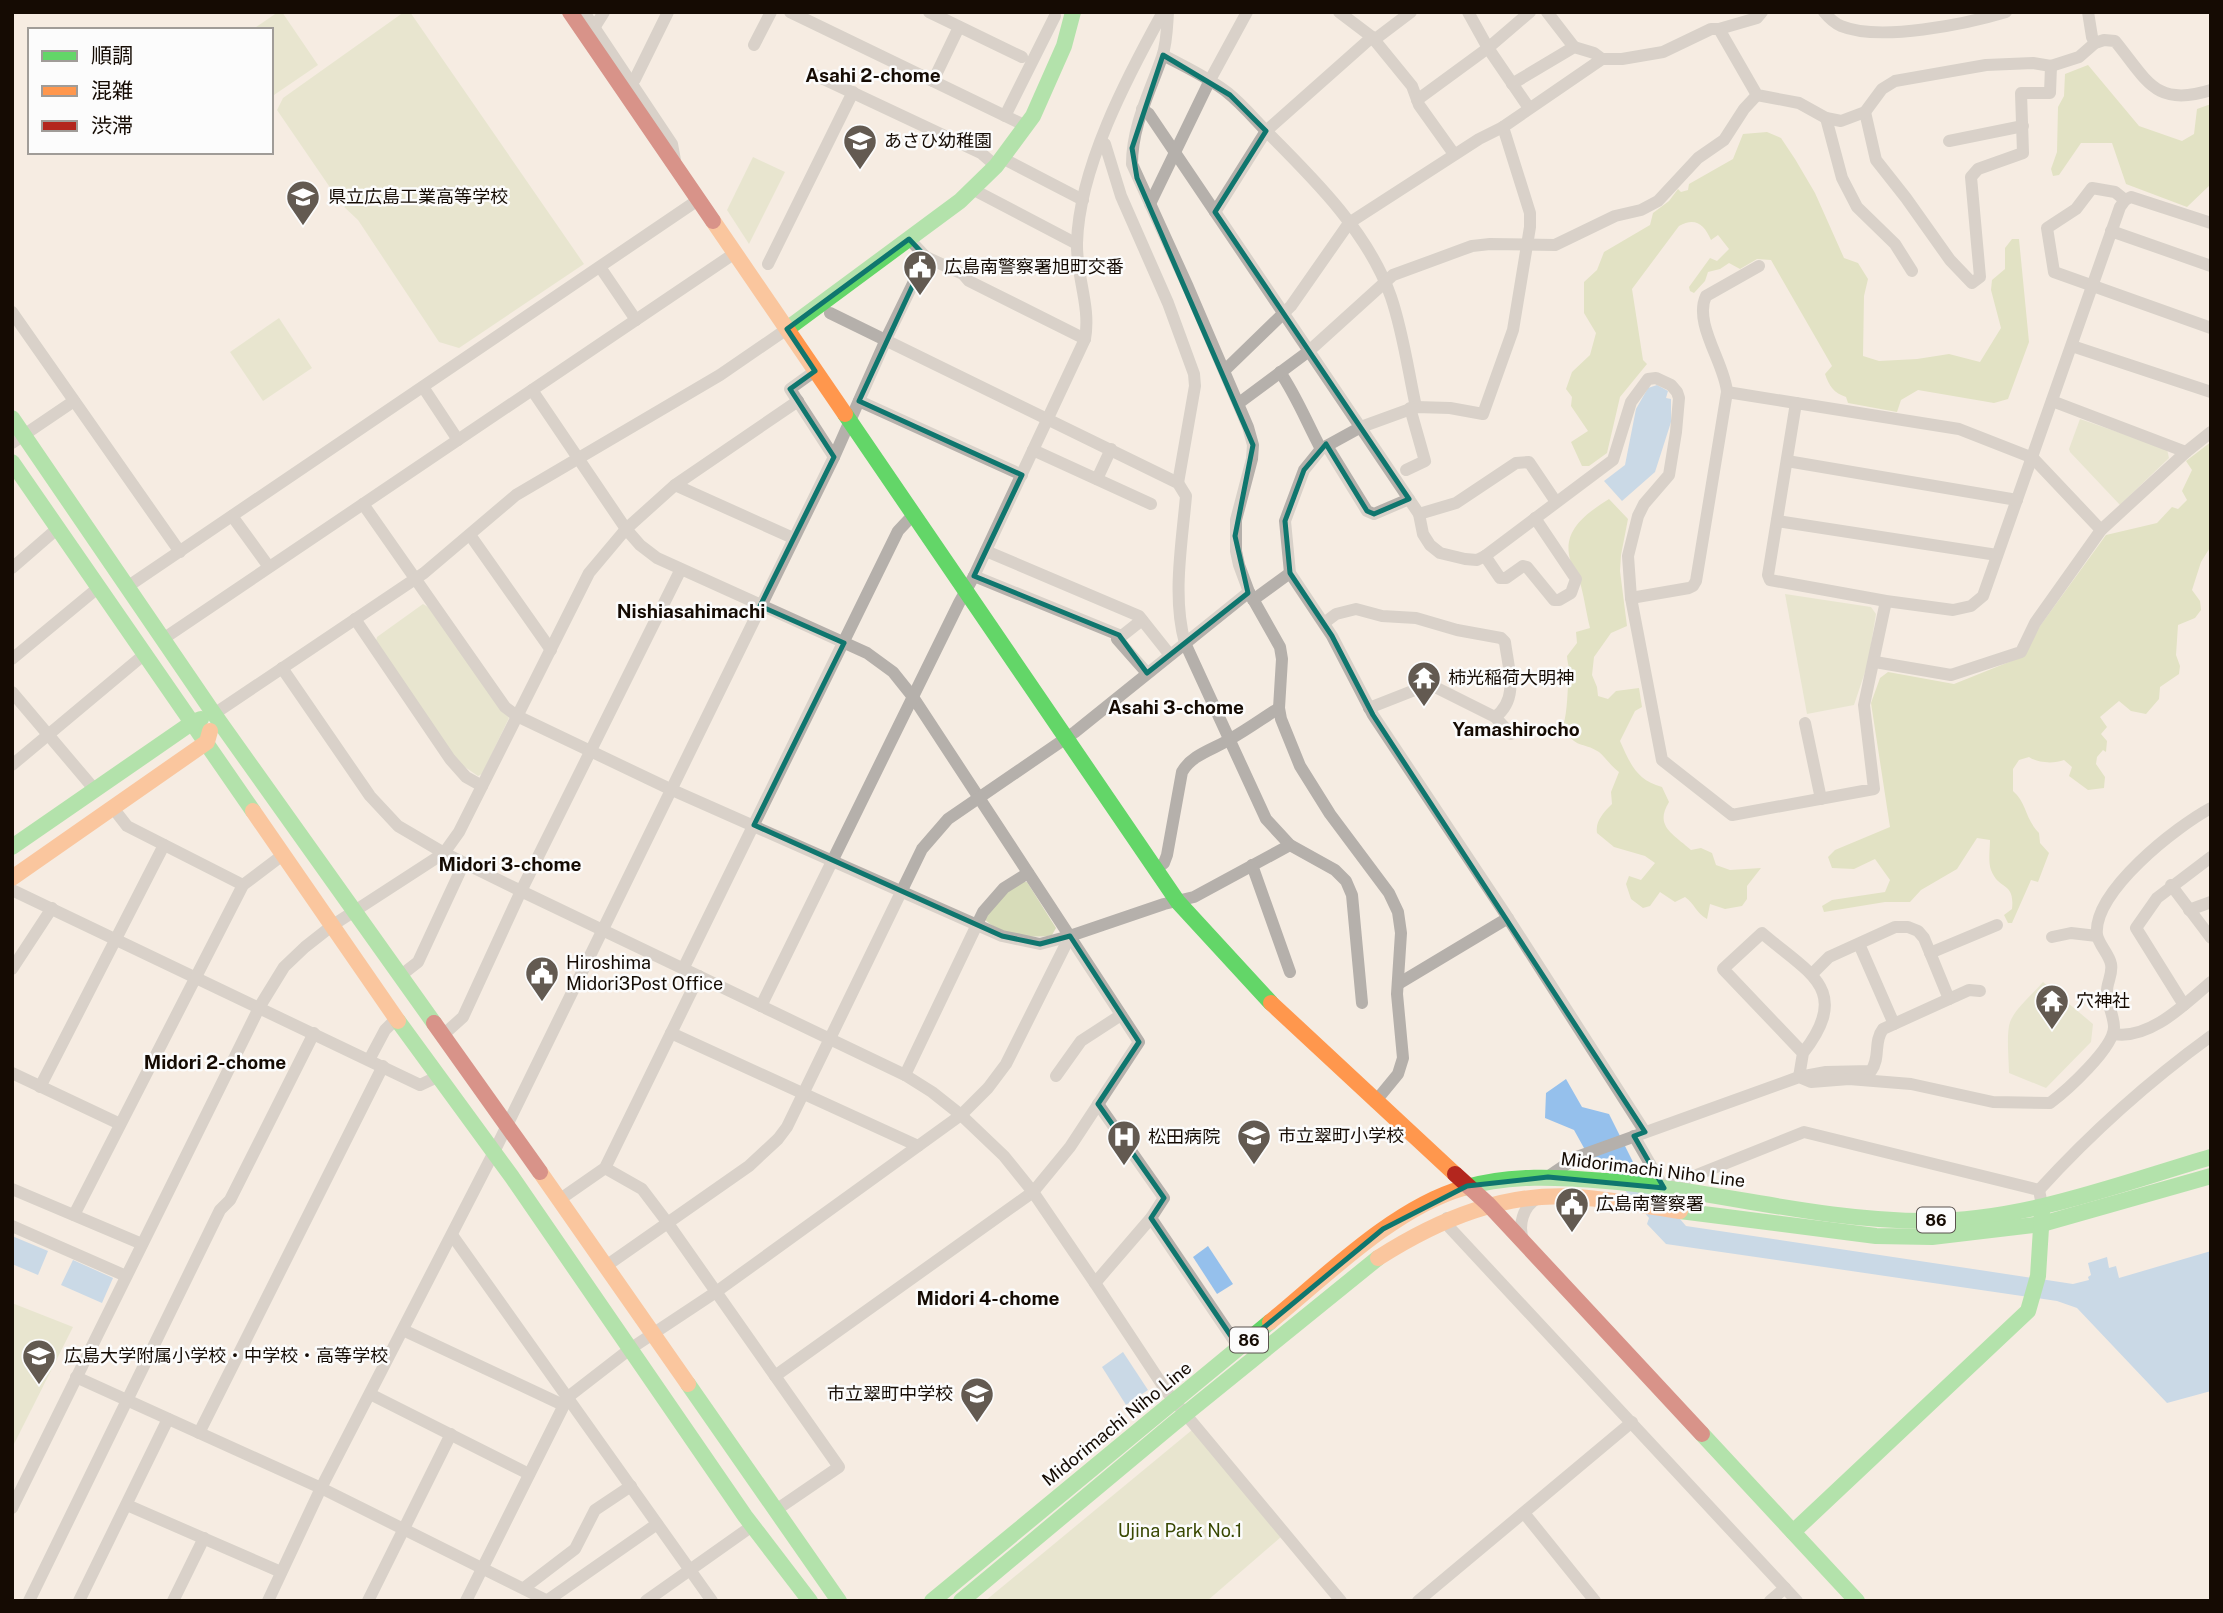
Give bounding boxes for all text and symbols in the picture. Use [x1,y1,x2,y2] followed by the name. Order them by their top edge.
[28,28,273,154] legend
[91,43,133,68] text: 順調
[805,64,941,86] district label: Asahi 2-chome
[91,78,133,103] text: 混雑
[91,113,133,138] text: 渋滞
[841,122,879,171] school or university icon: あさひ幼稚園
[884,130,992,151] place label: あさひ幼稚園
[284,178,322,227] school or university icon: 県立広島工業高等学校
[328,186,508,207] place label: 県立広島工業高等学校
[901,248,939,297] public building icon: 広島南警察署旭町交番
[944,256,1124,277] place label: 広島南警察署旭町交番
[617,600,765,622] district label: Nishiasahimachi
[1405,659,1443,708] temple icon: 柿光稲荷大明神
[1448,667,1574,688] place label: 柿光稲荷大明神
[1108,696,1244,718] district label: Asahi 3-chome
[1452,718,1580,740] district label: Yamashirocho
[438,853,582,875] district label: Midori 3-chome
[566,952,723,994] place label: Hiroshima Midori3Post Office
[523,954,561,1003] public building icon: Hiroshima Midori3Post Office
[2033,982,2071,1031] temple icon: 穴神社
[2076,990,2130,1011] place label: 穴神社
[144,1051,286,1073] district label: Midori 2-chome
[1235,1117,1273,1166] school or university icon: 市立翠町小学校
[1105,1118,1143,1167] hospital icon: 松田病院
[1278,1125,1404,1146] place label: 市立翠町小学校
[1148,1126,1220,1147] place label: 松田病院
[1560,1148,1747,1191] street label: Midorimachi Niho Line
[1553,1185,1591,1234] public building icon: 広島南警察署
[1596,1193,1704,1214] place label: 広島南警察署
[1917,1208,1955,1232] road number: 86
[917,1287,1059,1309] district label: Midori 4-chome
[1230,1328,1268,1352] road number: 86
[20,1337,58,1386] school or university icon: 広島大学附属小学校・中学校・高等学校
[64,1345,388,1366] place label: 広島大学附属小学校・中学校・高等学校
[1038,1357,1195,1490] street label: Midorimachi Niho Line
[958,1375,996,1424] school or university icon: 市立翠町中学校
[827,1383,953,1404] place label: 市立翠町中学校
[1118,1520,1242,1541] park label: Ujina Park No.1

